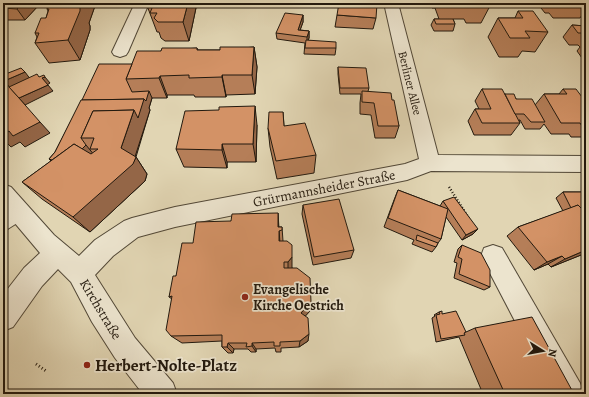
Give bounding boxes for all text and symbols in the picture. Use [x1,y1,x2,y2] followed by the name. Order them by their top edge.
[394,49,426,117] street label: Berliner Allee
[251,165,397,212] street label: Grürmannsheider Straße
[75,275,126,343] street label: Kirchstraße
[253,280,344,315] place label: Evangelische Kirche Oestrich
[240,292,250,302] marker: Evangelische Kirche Oestrich
[523,331,563,371] north arrow
[544,347,560,358] text: N
[95,354,237,377] place label: Herbert-Nolte-Platz
[82,360,92,370] marker: Herbert-Nolte-Platz

